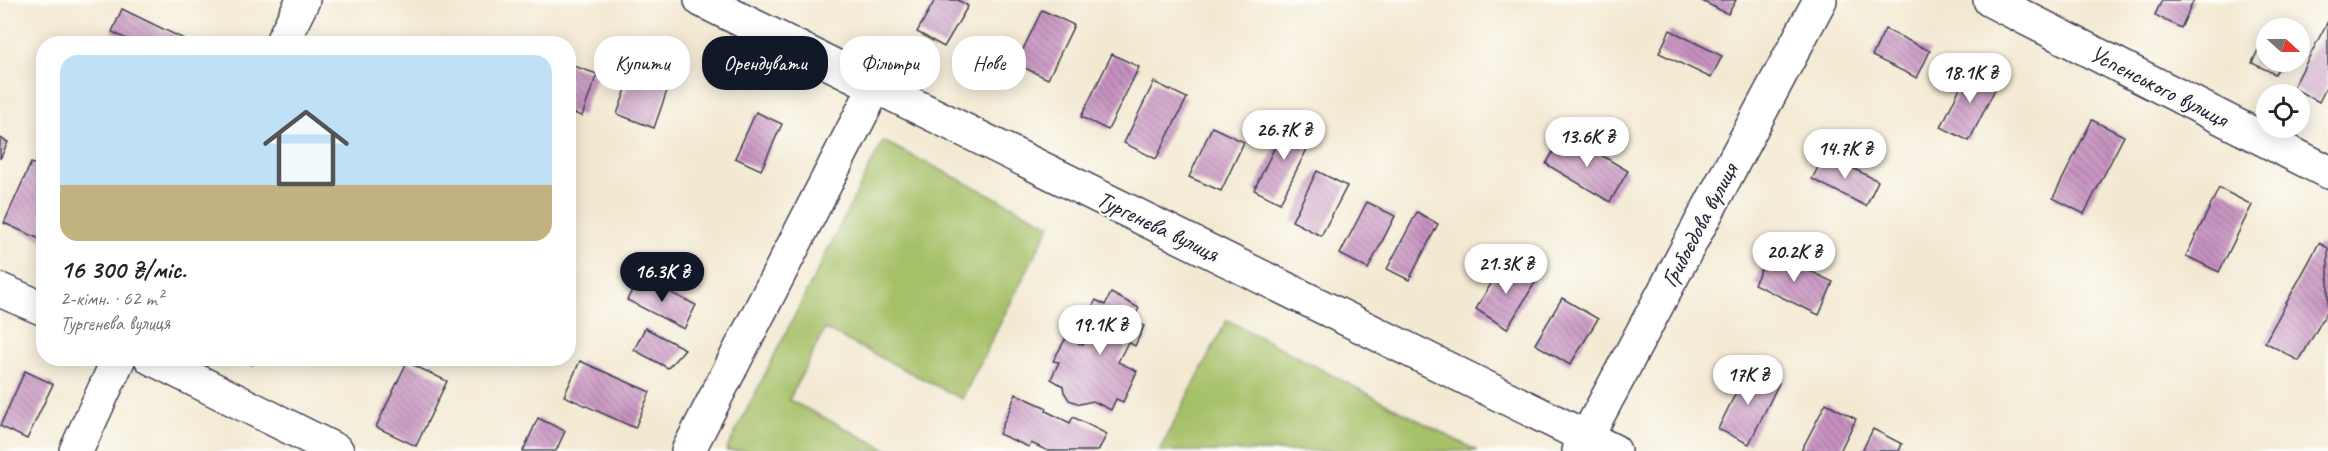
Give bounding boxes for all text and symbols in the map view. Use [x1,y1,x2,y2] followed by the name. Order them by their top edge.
[2256,18,2310,72] north arrow
[2256,18,2310,138] map controls
[594,36,690,90] chip: Купити
[702,36,828,90] chip: Орендувати
[840,36,940,90] chip: Фільтри
[952,36,1026,90] chip: Нове
[2085,38,2235,135] street label: Успенського вулиця
[1915,53,2025,104] pin: 18.1K ₴
[1942,60,1998,85] text: 18.1K ₴
[2256,84,2310,138] button: locate
[252,94,360,202] icon: home
[1229,110,1339,161] pin: 26.7K ₴
[1256,117,1312,142] text: 26.7K ₴
[1532,117,1642,168] pin: 13.6K ₴
[1559,124,1615,149] text: 13.6K ₴
[1790,129,1900,180] pin: 14.7K ₴
[1817,136,1873,161] text: 14.7K ₴
[1654,157,1745,292] street label: Грибоєдова вулиця
[1092,184,1225,269] street label: Тургенєва вулиця
[1739,232,1849,283] pin: 20.2K ₴
[1766,239,1822,264] text: 20.2K ₴
[1451,244,1561,295] pin: 21.3K ₴
[1478,251,1534,276] text: 21.3K ₴
[607,252,717,303] pin: 16.3K ₴
[60,253,186,286] text: 16 300 ₴/міс.
[634,259,690,284] text: 16.3K ₴
[60,286,163,311] text: 2-кімн. · 62 m²
[1045,305,1155,356] pin: 19.1K ₴
[60,311,170,336] text: Тургенєва вулиця
[1073,312,1127,337] text: 19.1K ₴
[1706,355,1790,406] pin: 17K ₴
[1727,362,1769,387] text: 17K ₴

